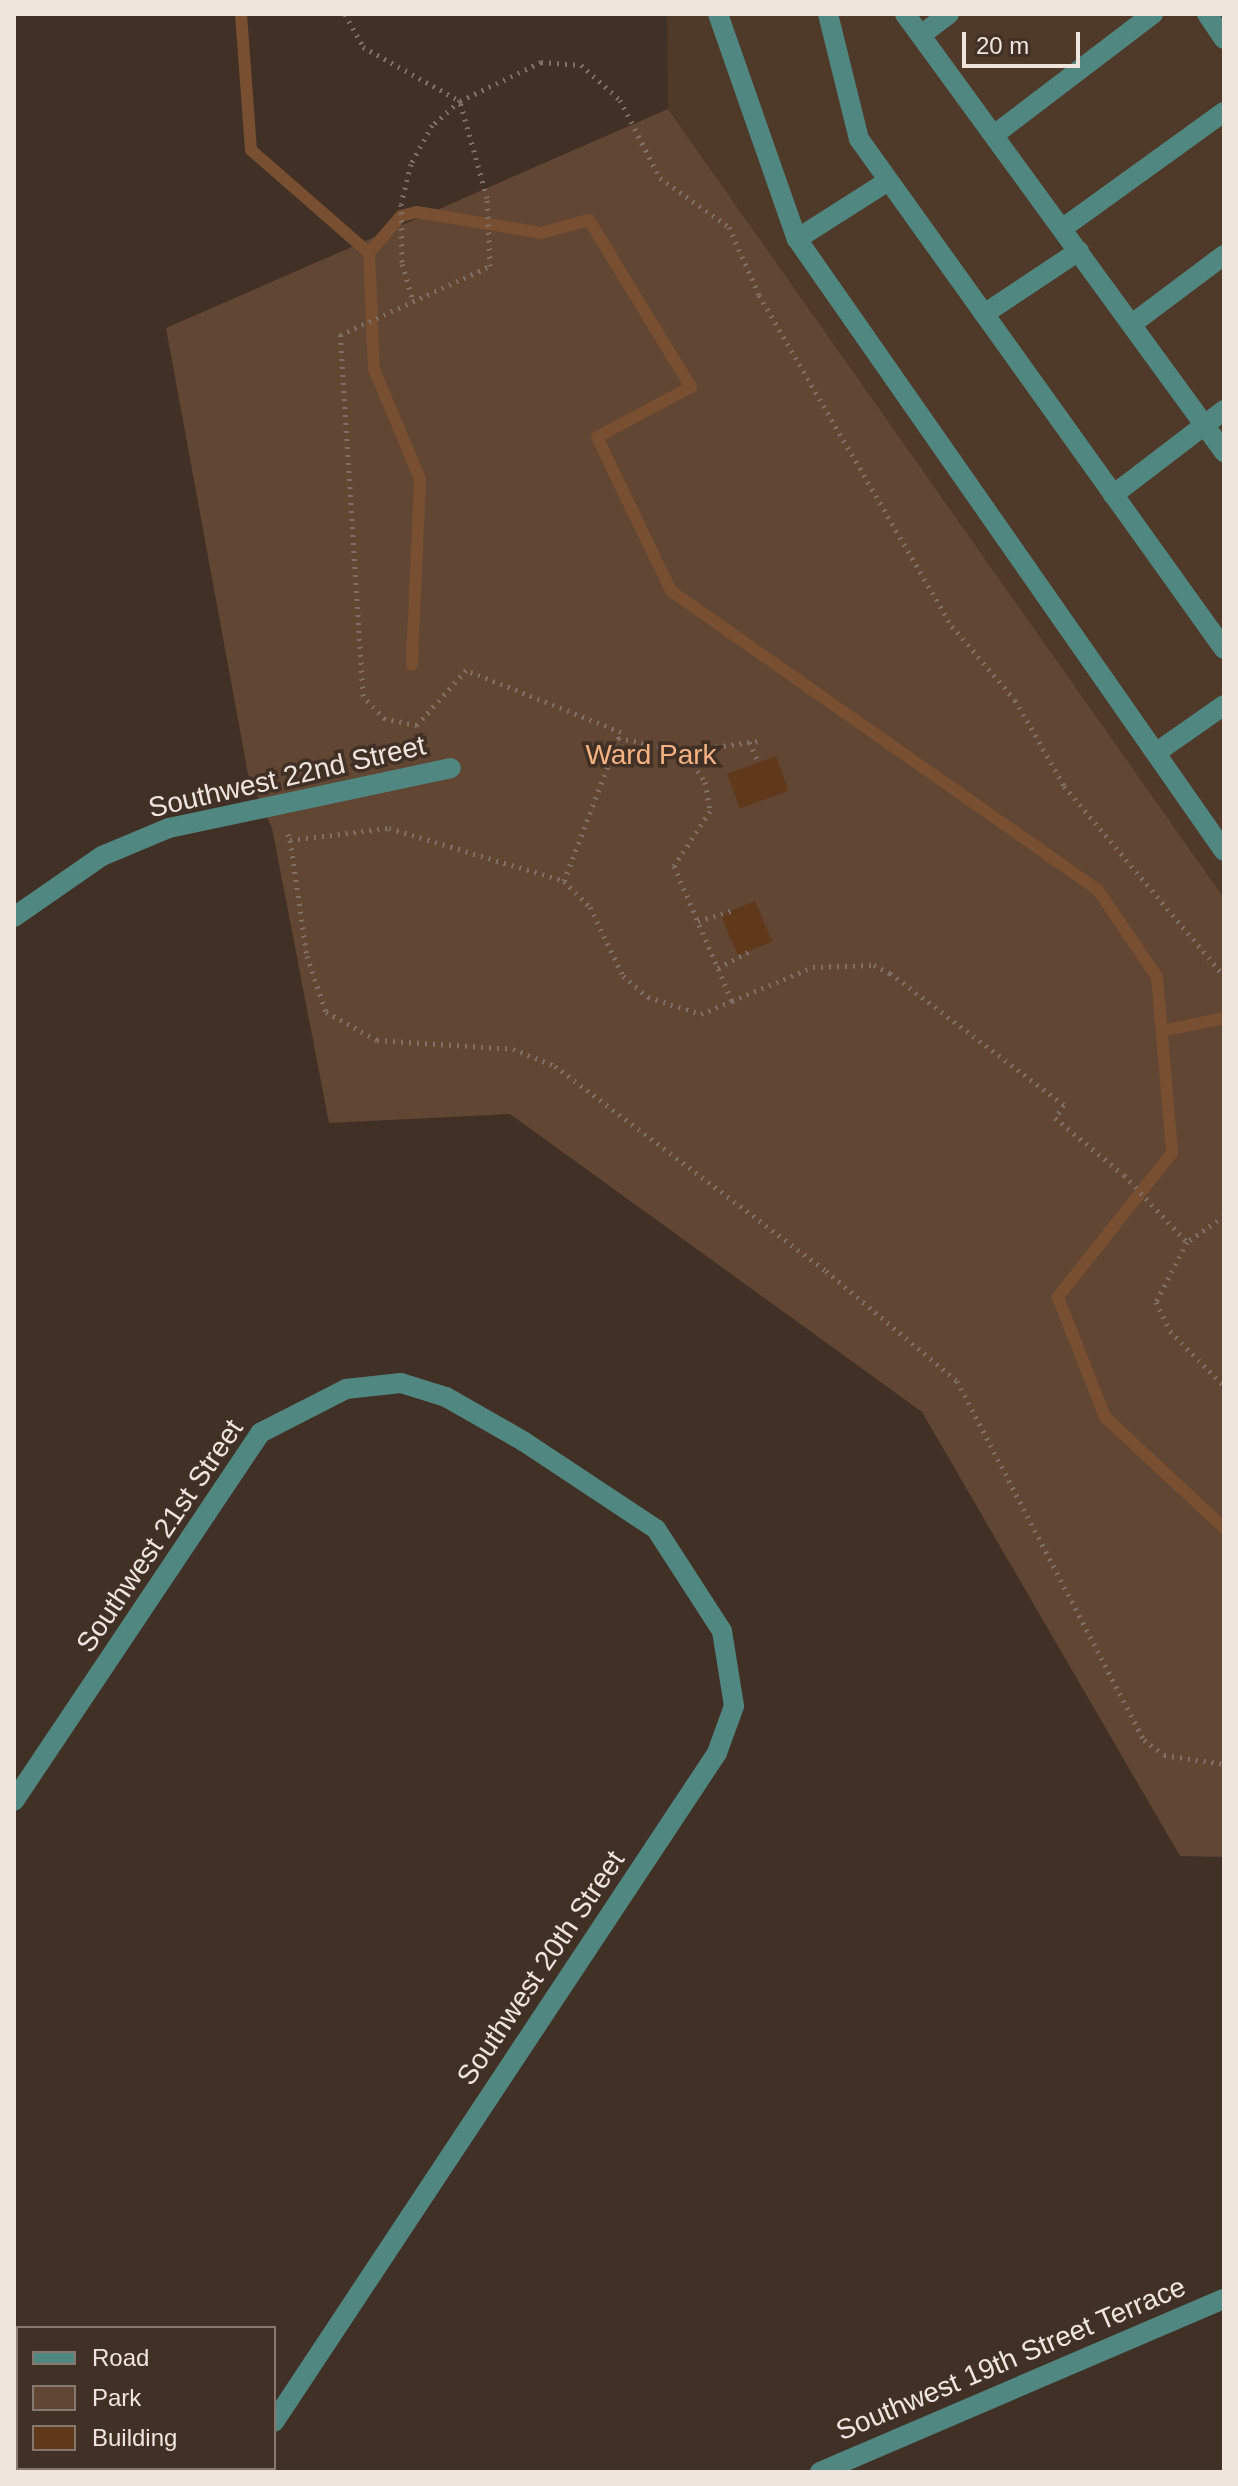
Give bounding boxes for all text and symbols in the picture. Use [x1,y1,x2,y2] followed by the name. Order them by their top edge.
[966,16,1084,66] scale bar
[976,32,1029,59] text: 20 m
[145,729,429,825] street label: Southwest 22nd Street
[585,738,717,772] park label: Ward Park
[69,1413,251,1659] street label: Southwest 21st Street
[450,1844,632,2092] street label: Southwest 20th Street
[831,2270,1191,2448] street label: Southwest 19th Street Terrace
[16,2326,276,2470] legend
[92,2344,149,2371] text: Road
[92,2384,141,2411] text: Park
[92,2424,177,2451] text: Building

